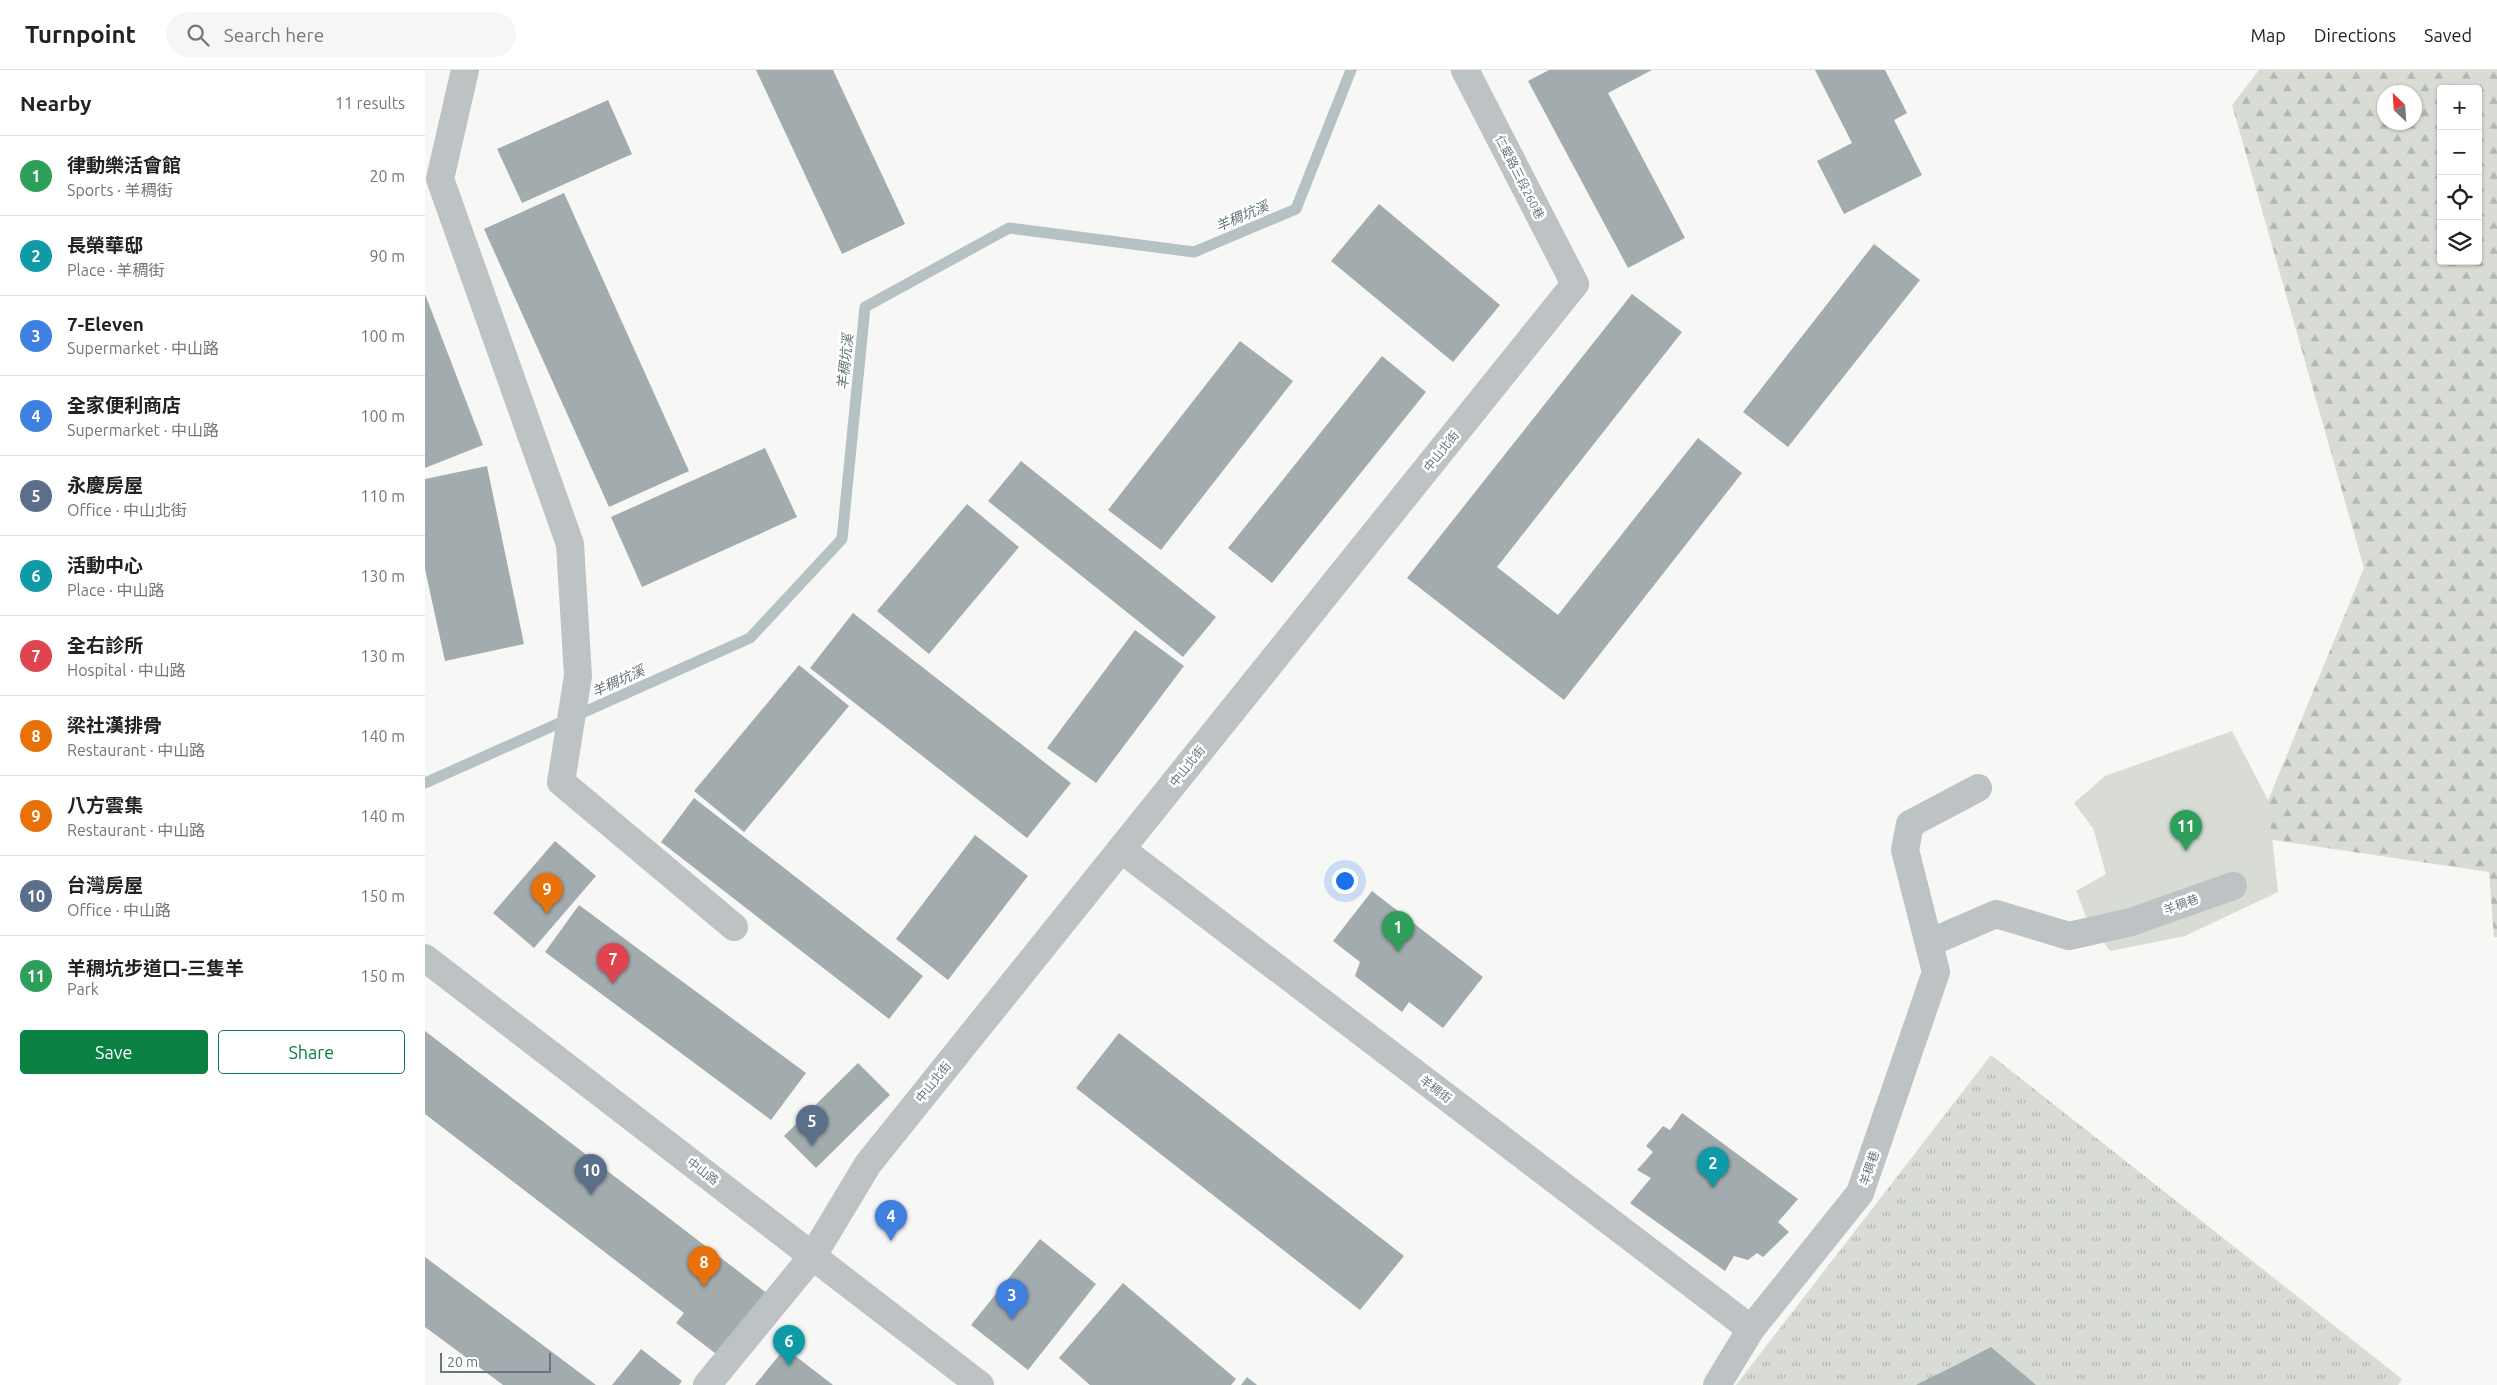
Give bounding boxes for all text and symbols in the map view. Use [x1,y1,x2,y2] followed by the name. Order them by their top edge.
[166,12,516,57] search box
[25,21,136,48] text: Turnpoint
[184,21,212,49] icon: search
[224,24,324,46] text: Search here
[2250,25,2286,45] text: Map
[2314,25,2396,45] text: Directions
[2424,25,2472,45] text: Saved
[2377,85,2422,130] north arrow
[2437,85,2482,265] map controls
[2437,85,2482,130] button: +
[20,91,91,115] text: Nearby
[335,94,405,112] text: 11 results
[2437,130,2482,175] button: −
[1493,133,1547,221] street label: 仁愛路三段260巷
[67,154,181,176] text: 律動樂活會館
[31,167,41,185] text: 1
[369,167,405,185] text: 20 m
[2437,175,2482,220] button: locate
[67,181,173,199] text: Sports · 羊稠街
[1213,197,1273,234] water label: 羊稠坑溪
[2437,220,2482,265] button: layers
[67,234,143,256] text: 長榮華邸
[31,247,41,265] text: 2
[369,247,405,265] text: 90 m
[67,261,165,279] text: Place · 羊稠街
[67,313,144,335] text: 7-Eleven
[31,327,41,345] text: 3
[360,327,405,345] text: 100 m
[834,331,856,391] water label: 羊稠坑溪
[67,339,219,357] text: Supermarket · 中山路
[67,394,181,416] text: 全家便利商店
[31,407,41,425] text: 4
[360,407,405,425] text: 100 m
[67,421,219,439] text: Supermarket · 中山路
[1421,428,1461,474] street label: 中山北街
[67,474,143,496] text: 永慶房屋
[31,487,41,505] text: 5
[360,487,405,505] text: 110 m
[67,501,187,519] text: Office · 中山北街
[67,554,143,576] text: 活動中心
[31,567,41,585] text: 6
[360,567,405,585] text: 130 m
[67,581,165,599] text: Place · 中山路
[67,634,143,656] text: 全右診所
[31,647,41,665] text: 7
[360,647,405,665] text: 130 m
[67,661,186,679] text: Hospital · 中山路
[589,661,649,700] water label: 羊稠坑溪
[67,714,162,736] text: 梁社漢排骨
[31,727,41,745] text: 8
[360,727,405,745] text: 140 m
[67,741,205,759] text: Restaurant · 中山路
[1167,743,1207,789] street label: 中山北街
[67,794,143,816] text: 八方雲集
[31,807,41,825] text: 9
[360,807,405,825] text: 140 m
[2170,810,2202,851] pin: 11
[67,821,205,839] text: Restaurant · 中山路
[1332,868,1358,894] your location
[531,873,563,914] pin: 9
[67,874,143,896] text: 台灣房屋
[27,887,45,905] text: 10
[360,887,405,905] text: 150 m
[2162,892,2200,916] street label: 羊稠巷
[67,901,171,919] text: Office · 中山路
[1382,911,1414,952] pin: 1
[597,943,629,984] pin: 7
[67,957,244,979] text: 羊稠坑步道口-三隻羊
[27,967,45,985] text: 11
[360,967,405,985] text: 150 m
[67,980,99,998] text: Park
[20,1030,208,1074] button: Save
[218,1030,405,1074] button: Share
[913,1059,953,1105] street label: 中山北街
[1418,1073,1454,1105] street label: 羊稠街
[796,1105,828,1146] pin: 5
[1697,1147,1729,1188] pin: 2
[1857,1149,1881,1187] street label: 羊稠巷
[575,1154,607,1195] pin: 10
[685,1155,721,1187] street label: 中山路
[875,1200,907,1241] pin: 4
[688,1246,720,1287] pin: 8
[996,1279,1028,1320] pin: 3
[773,1325,805,1366] pin: 6
[440,1350,551,1373] scale bar
[447,1354,478,1370] text: 20 m

